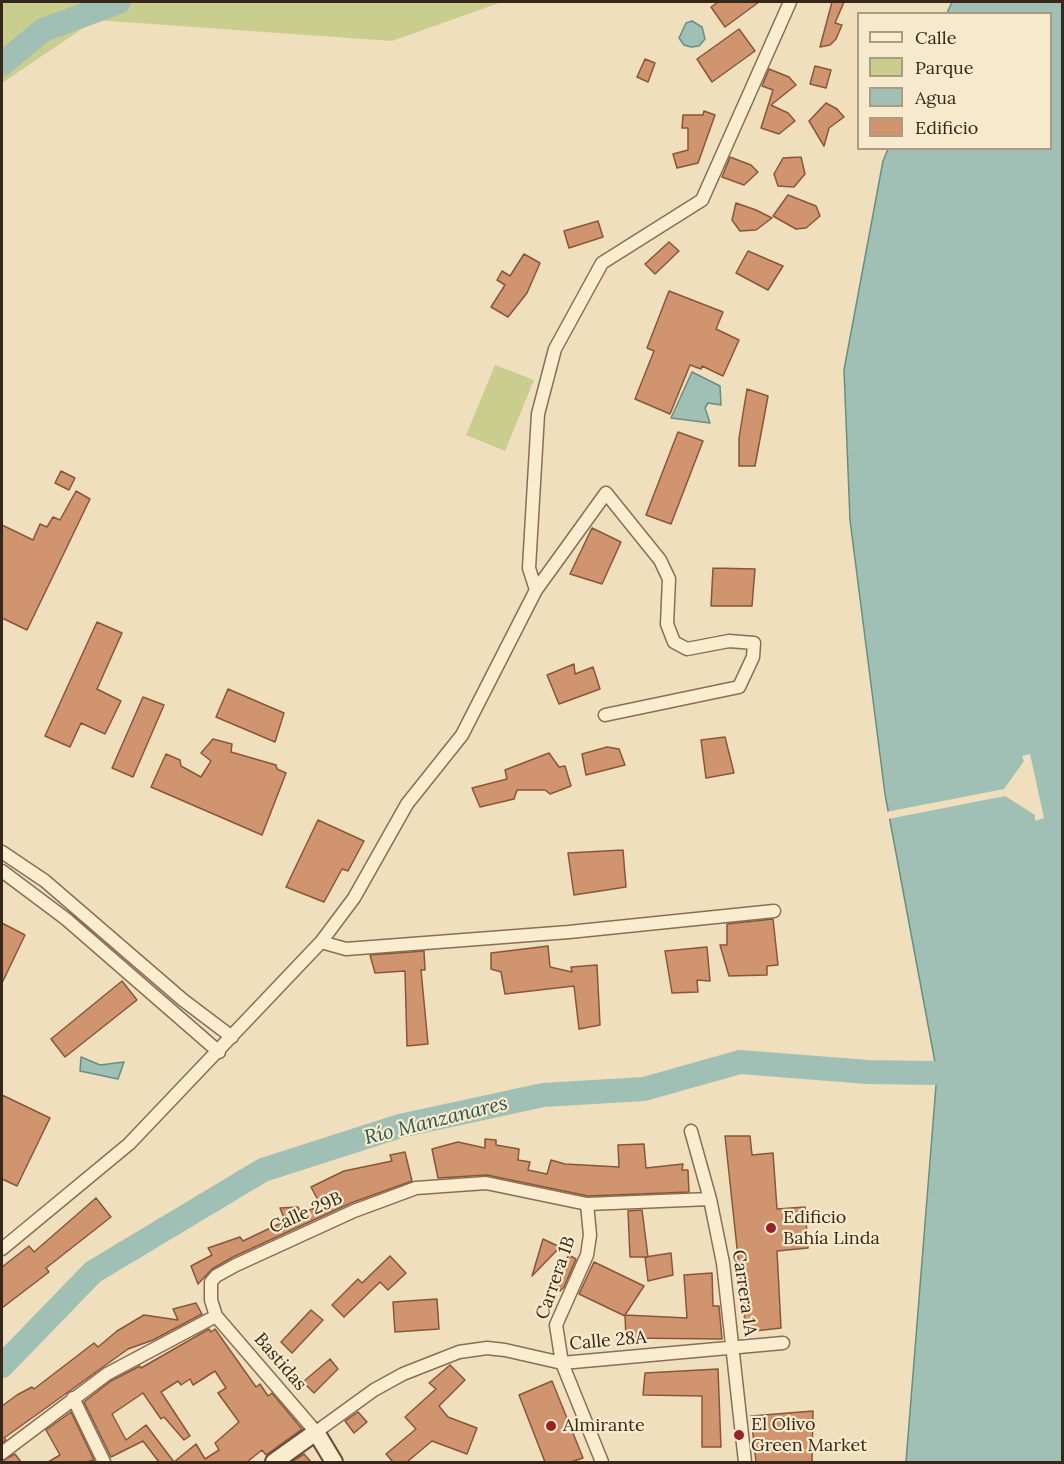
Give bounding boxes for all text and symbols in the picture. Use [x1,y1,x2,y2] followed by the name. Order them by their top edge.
[857,12,1052,150] legend
[915,26,956,49] text: Calle
[915,56,974,79] text: Parque
[915,86,956,109] text: Agua
[915,116,978,139] text: Edificio
[362,1092,510,1150] water label: Río Manzanares
[266,1187,346,1239] street label: Calle 29B
[783,1207,880,1250] place label: Edificio Bahía Linda
[764,1221,778,1235] marker: Edificio Bahía Linda
[532,1234,580,1322] street label: Carrera 1B
[727,1249,761,1337] street label: Carrera 1A
[569,1327,647,1355] street label: Calle 28A
[249,1329,311,1395] street label: Bastidas
[751,1414,867,1456] place label: El Olivo Green Market
[563,1415,645,1437] place label: Almirante
[544,1419,558,1433] marker: Almirante
[732,1428,746,1442] marker: El Olivo Green Market

